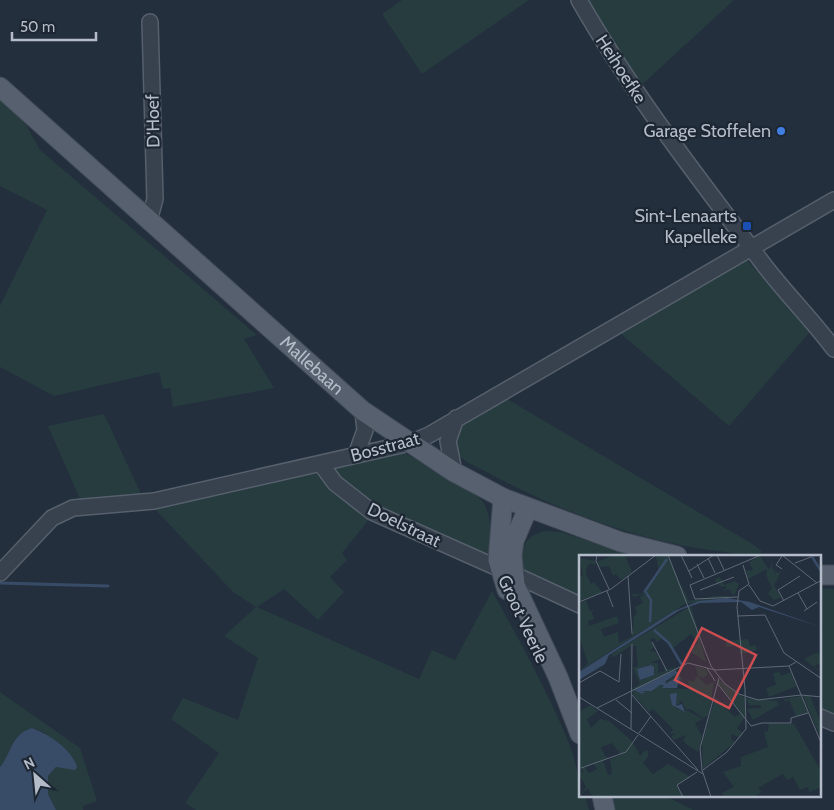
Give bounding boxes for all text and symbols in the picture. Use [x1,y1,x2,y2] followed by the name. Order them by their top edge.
[12,10,96,42] scale bar
[20,18,55,36] text: 50 m
[591,31,651,107] street label: Heihoefke
[142,94,164,148] street label: D'Hoef
[643,120,771,142] place label: Garage Stoffelen
[775,125,787,137] marker: Garage Stoffelen
[635,205,737,248] place label: Sint-Lenaarts Kapelleke
[741,220,753,232] marker: Sint-Lenaarts Kapelleke
[275,331,348,400] street label: Mallebaan
[348,427,422,467] street label: Bosstraat
[364,498,444,552] street label: Doelstraat
[579,555,822,798] inset map
[493,571,553,667] street label: Groot Veerle
[10,750,60,800] north arrow
[21,753,38,774] text: N

